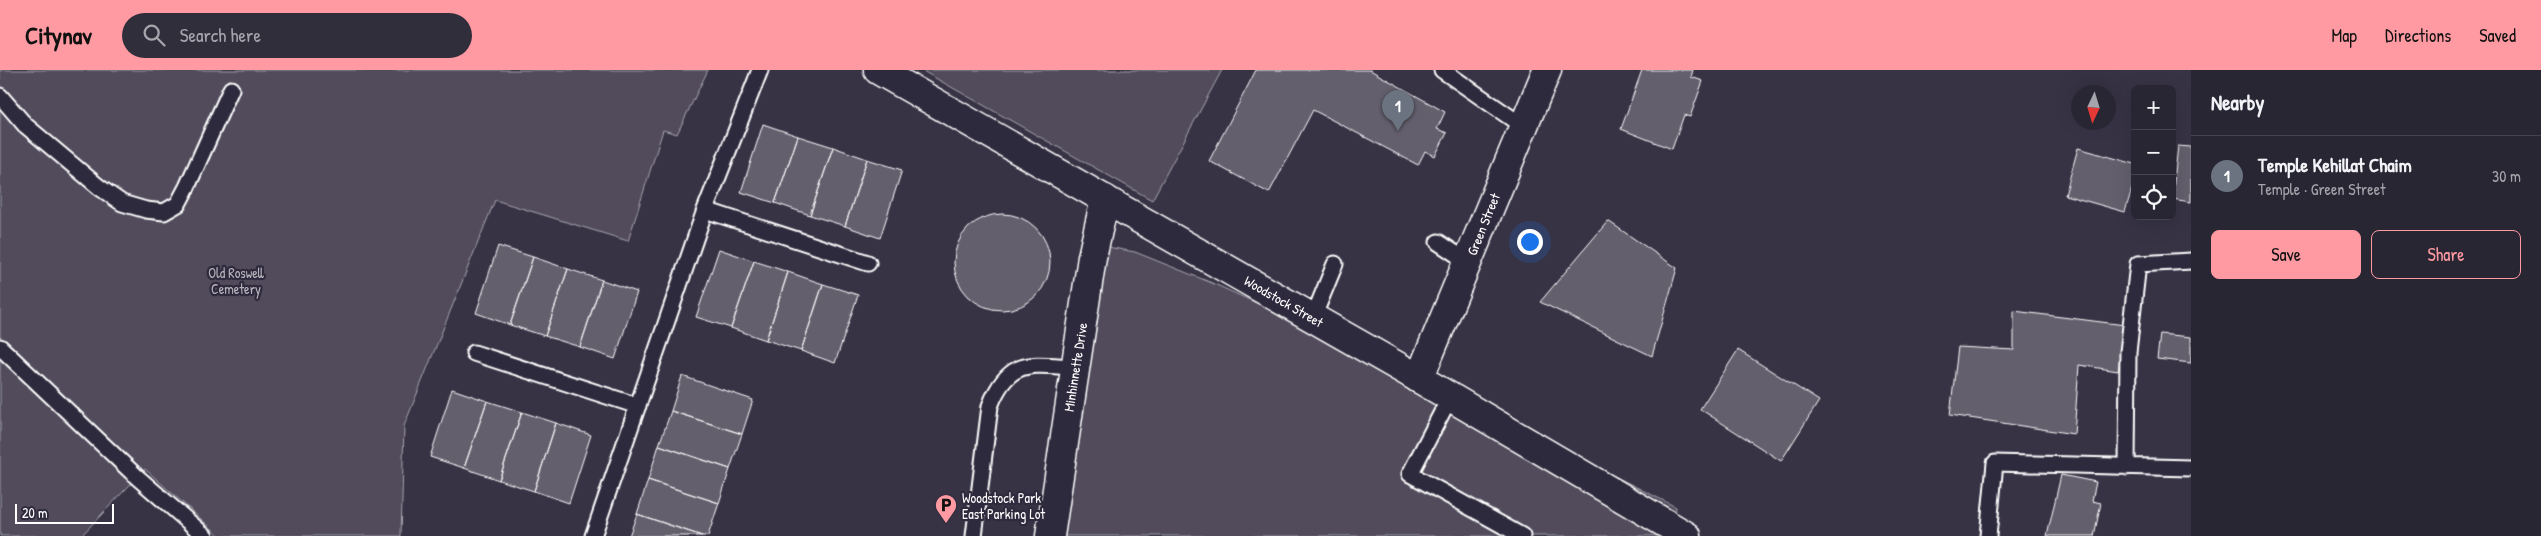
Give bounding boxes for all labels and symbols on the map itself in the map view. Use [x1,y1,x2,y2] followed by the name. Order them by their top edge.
[2071,85,2116,130] north arrow
[1382,90,1414,131] pin: 1
[1462,190,1504,258] street label: Green Street
[1517,229,1543,255] your location
[208,263,265,299] park label: Old Roswell Cemetery
[1241,271,1327,331] street label: Woodstock Street
[1059,321,1091,413] street label: Minhinnette Drive
[962,488,1045,524] place label: Woodstock Park East Parking Lot
[934,493,958,524] parking icon: Woodstock Park East Parking Lot
[15,501,114,524] scale bar

